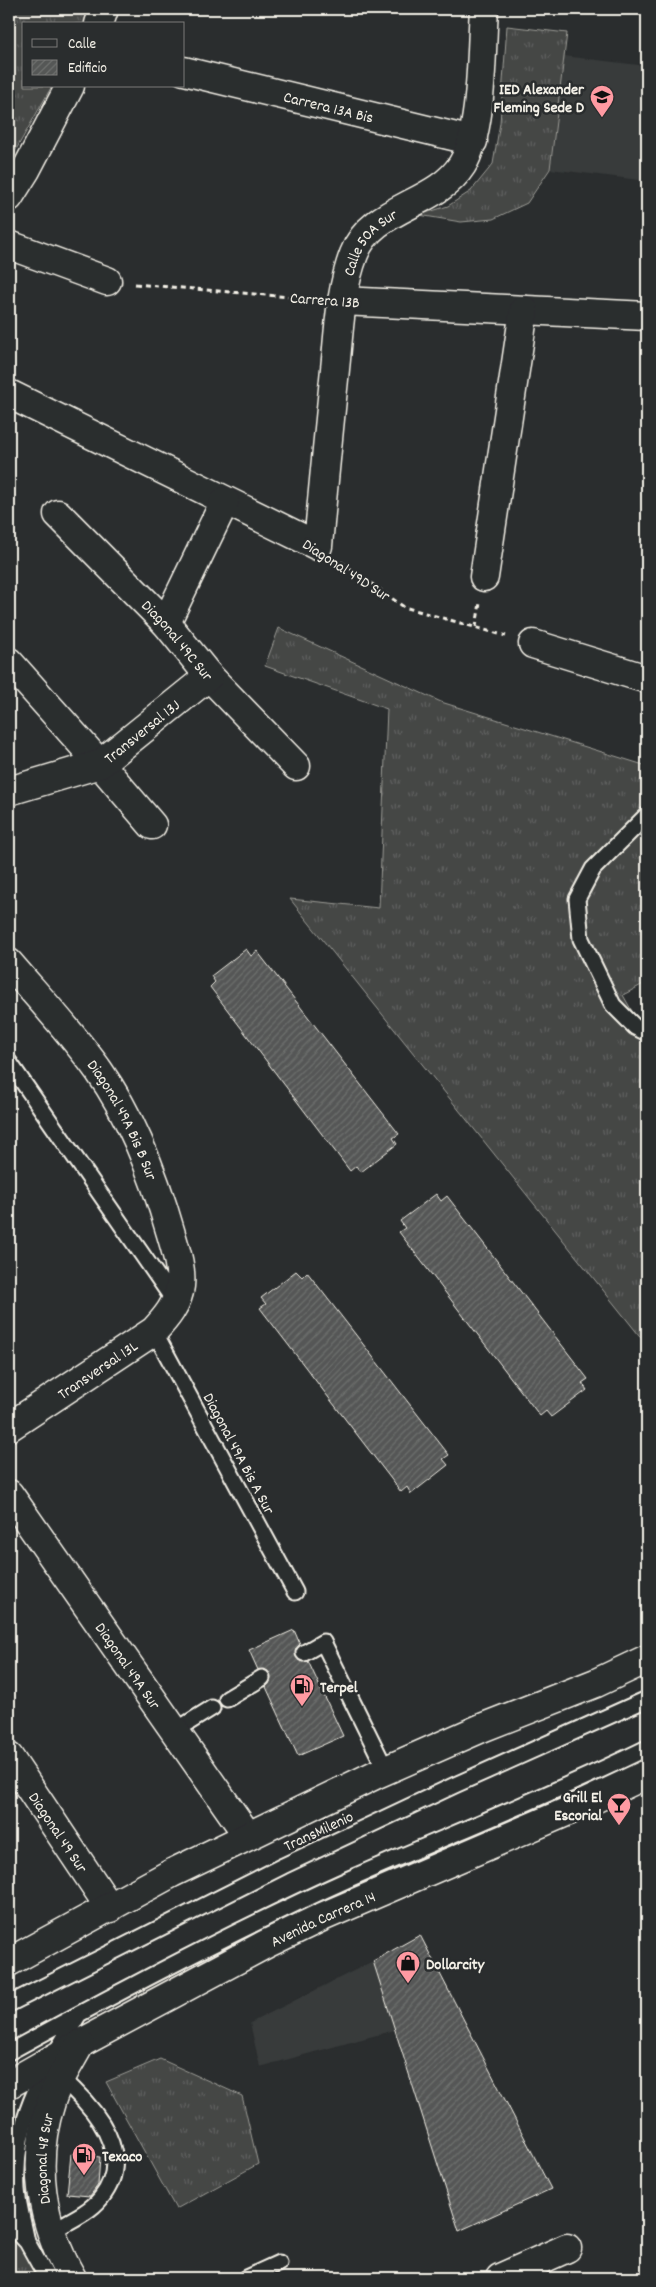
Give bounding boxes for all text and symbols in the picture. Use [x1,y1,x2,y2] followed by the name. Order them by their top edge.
[22,22,185,88] legend
[68,34,97,56] text: Calle
[68,58,107,80] text: Edificio
[493,79,585,120] place label: IED Alexander Fleming Sede D
[589,84,615,118] school or university icon: IED Alexander Fleming Sede D
[281,87,376,131] street label: Carrera 13A Bis
[339,204,402,279] street label: Calle 50A Sur
[289,288,360,315] street label: Carrera 13B
[297,534,394,608] street label: Diagonal 49D Sur
[135,595,218,687] street label: Diagonal 49C Sur
[100,695,186,770] street label: Transversal 13J
[80,1056,162,1184] street label: Diagonal 49A Bis B Sur
[54,1335,144,1406] street label: Transversal 13L
[196,1389,280,1519] street label: Diagonal 49A Bis A Sur
[88,1619,165,1715] street label: Diagonal 49A Sur
[289,1673,315,1707] fuel station icon: Terpel
[320,1677,358,1700] place label: Terpel
[554,1787,602,1828] place label: Grill El Escorial
[22,1788,92,1878] street label: Diagonal 49 Sur
[606,1792,632,1826] bar icon: Grill El Escorial
[280,1806,358,1858] street label: TransMilenio
[267,1886,380,1954] street label: Avenida Carrera 14
[395,1950,421,1984] shop icon: Dollarcity
[426,1954,486,1977] place label: Dollarcity
[32,2111,61,2206] street label: Diagonal 48 Sur
[71,2142,97,2176] fuel station icon: Texaco
[102,2146,142,2169] place label: Texaco

